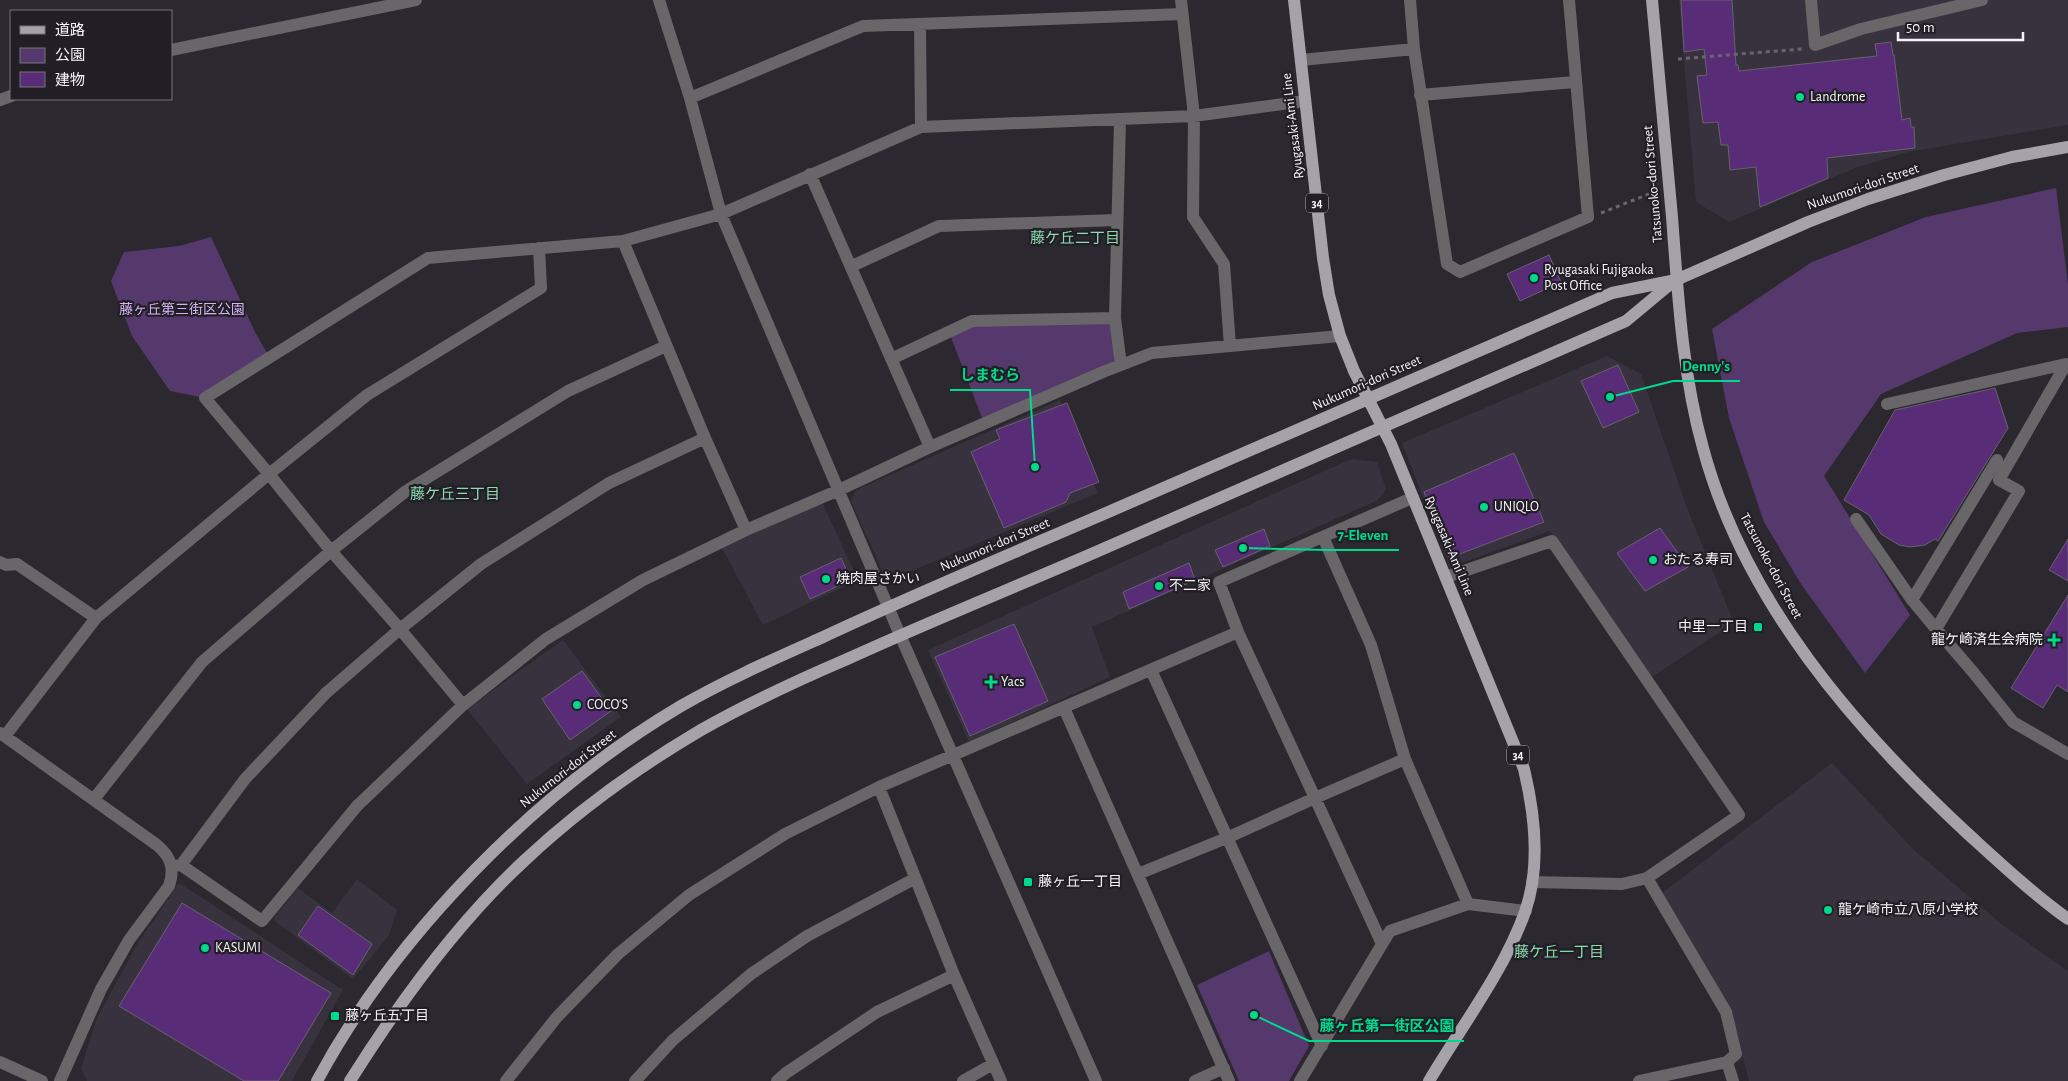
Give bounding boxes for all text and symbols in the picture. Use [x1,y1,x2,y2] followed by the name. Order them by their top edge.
[10,10,172,100] legend
[1898,10,2023,42] scale bar
[1906,20,1935,35] text: 50 m
[55,22,85,38] text: 道路
[55,47,85,63] text: 公園
[55,72,85,88] text: 建物
[1280,72,1306,180] street label: Ryugasaki-Ami Line
[1810,90,1866,104] place label: Landrome
[1794,91,1806,103] marker: Landrome
[1641,124,1665,243] street label: Tatsunoko-dori Street
[1805,161,1921,213] street label: Nukumori-dori Street
[1306,194,1328,212] road number: 34
[1030,230,1120,246] district label: 藤ケ丘二丁目
[1544,263,1654,293] place label: Ryugasaki Fujigaoka Post Office
[1528,272,1540,284] marker: Ryugasaki Fujigaoka Post Office
[119,301,245,317] park label: 藤ヶ丘第三街区公園
[1673,351,1740,381] callout: Denny's
[1311,353,1424,413] street label: Nukumori-dori Street
[1682,359,1730,374] text: Denny's
[950,360,1030,390] callout: しまむら
[960,367,1020,383] text: しまむら
[410,486,500,502] district label: 藤ケ丘三丁目
[1422,494,1476,598] street label: Ryugasaki-Ami Line
[1494,500,1539,514] place label: UNIQLO
[1478,501,1490,513] marker: UNIQLO
[1737,511,1805,622] street label: Tatsunoko-dori Street
[938,515,1052,574] street label: Nukumori-dori Street
[1328,520,1399,550] callout: 7-Eleven
[1338,528,1389,543] text: 7-Eleven
[1663,552,1733,567] place label: おたる寿司
[1647,554,1659,566] marker: おたる寿司
[836,571,920,586] place label: 焼肉屋さかい
[820,573,832,585] marker: 焼肉屋さかい
[1169,578,1211,593] place label: 不二家
[1153,580,1165,592] marker: 不二家
[1678,619,1748,634] place label: 中里一丁目
[1752,621,1764,633] marker: 中里一丁目
[1931,632,2043,647] place label: 龍ケ崎済生会病院
[2047,633,2061,647] marker: 龍ケ崎済生会病院
[1001,675,1025,689] place label: Yacs
[985,676,997,688] marker: Yacs
[587,698,628,712] place label: COCO'S
[571,699,583,711] marker: COCO'S
[517,727,619,811] street label: Nukumori-dori Street
[1507,746,1529,764] road number: 34
[1038,874,1122,889] place label: 藤ヶ丘一丁目
[1022,876,1034,888] marker: 藤ヶ丘一丁目
[1838,902,1978,917] place label: 龍ケ崎市立八原小学校
[1822,904,1834,916] marker: 龍ケ崎市立八原小学校
[215,941,261,955] place label: KASUMI
[199,942,211,954] marker: KASUMI
[1514,944,1604,960] district label: 藤ケ丘一丁目
[345,1008,429,1023] place label: 藤ヶ丘五丁目
[329,1010,341,1022] marker: 藤ヶ丘五丁目
[1309,1011,1464,1041] callout: 藤ヶ丘第一街区公園
[1319,1018,1455,1034] text: 藤ヶ丘第一街区公園

